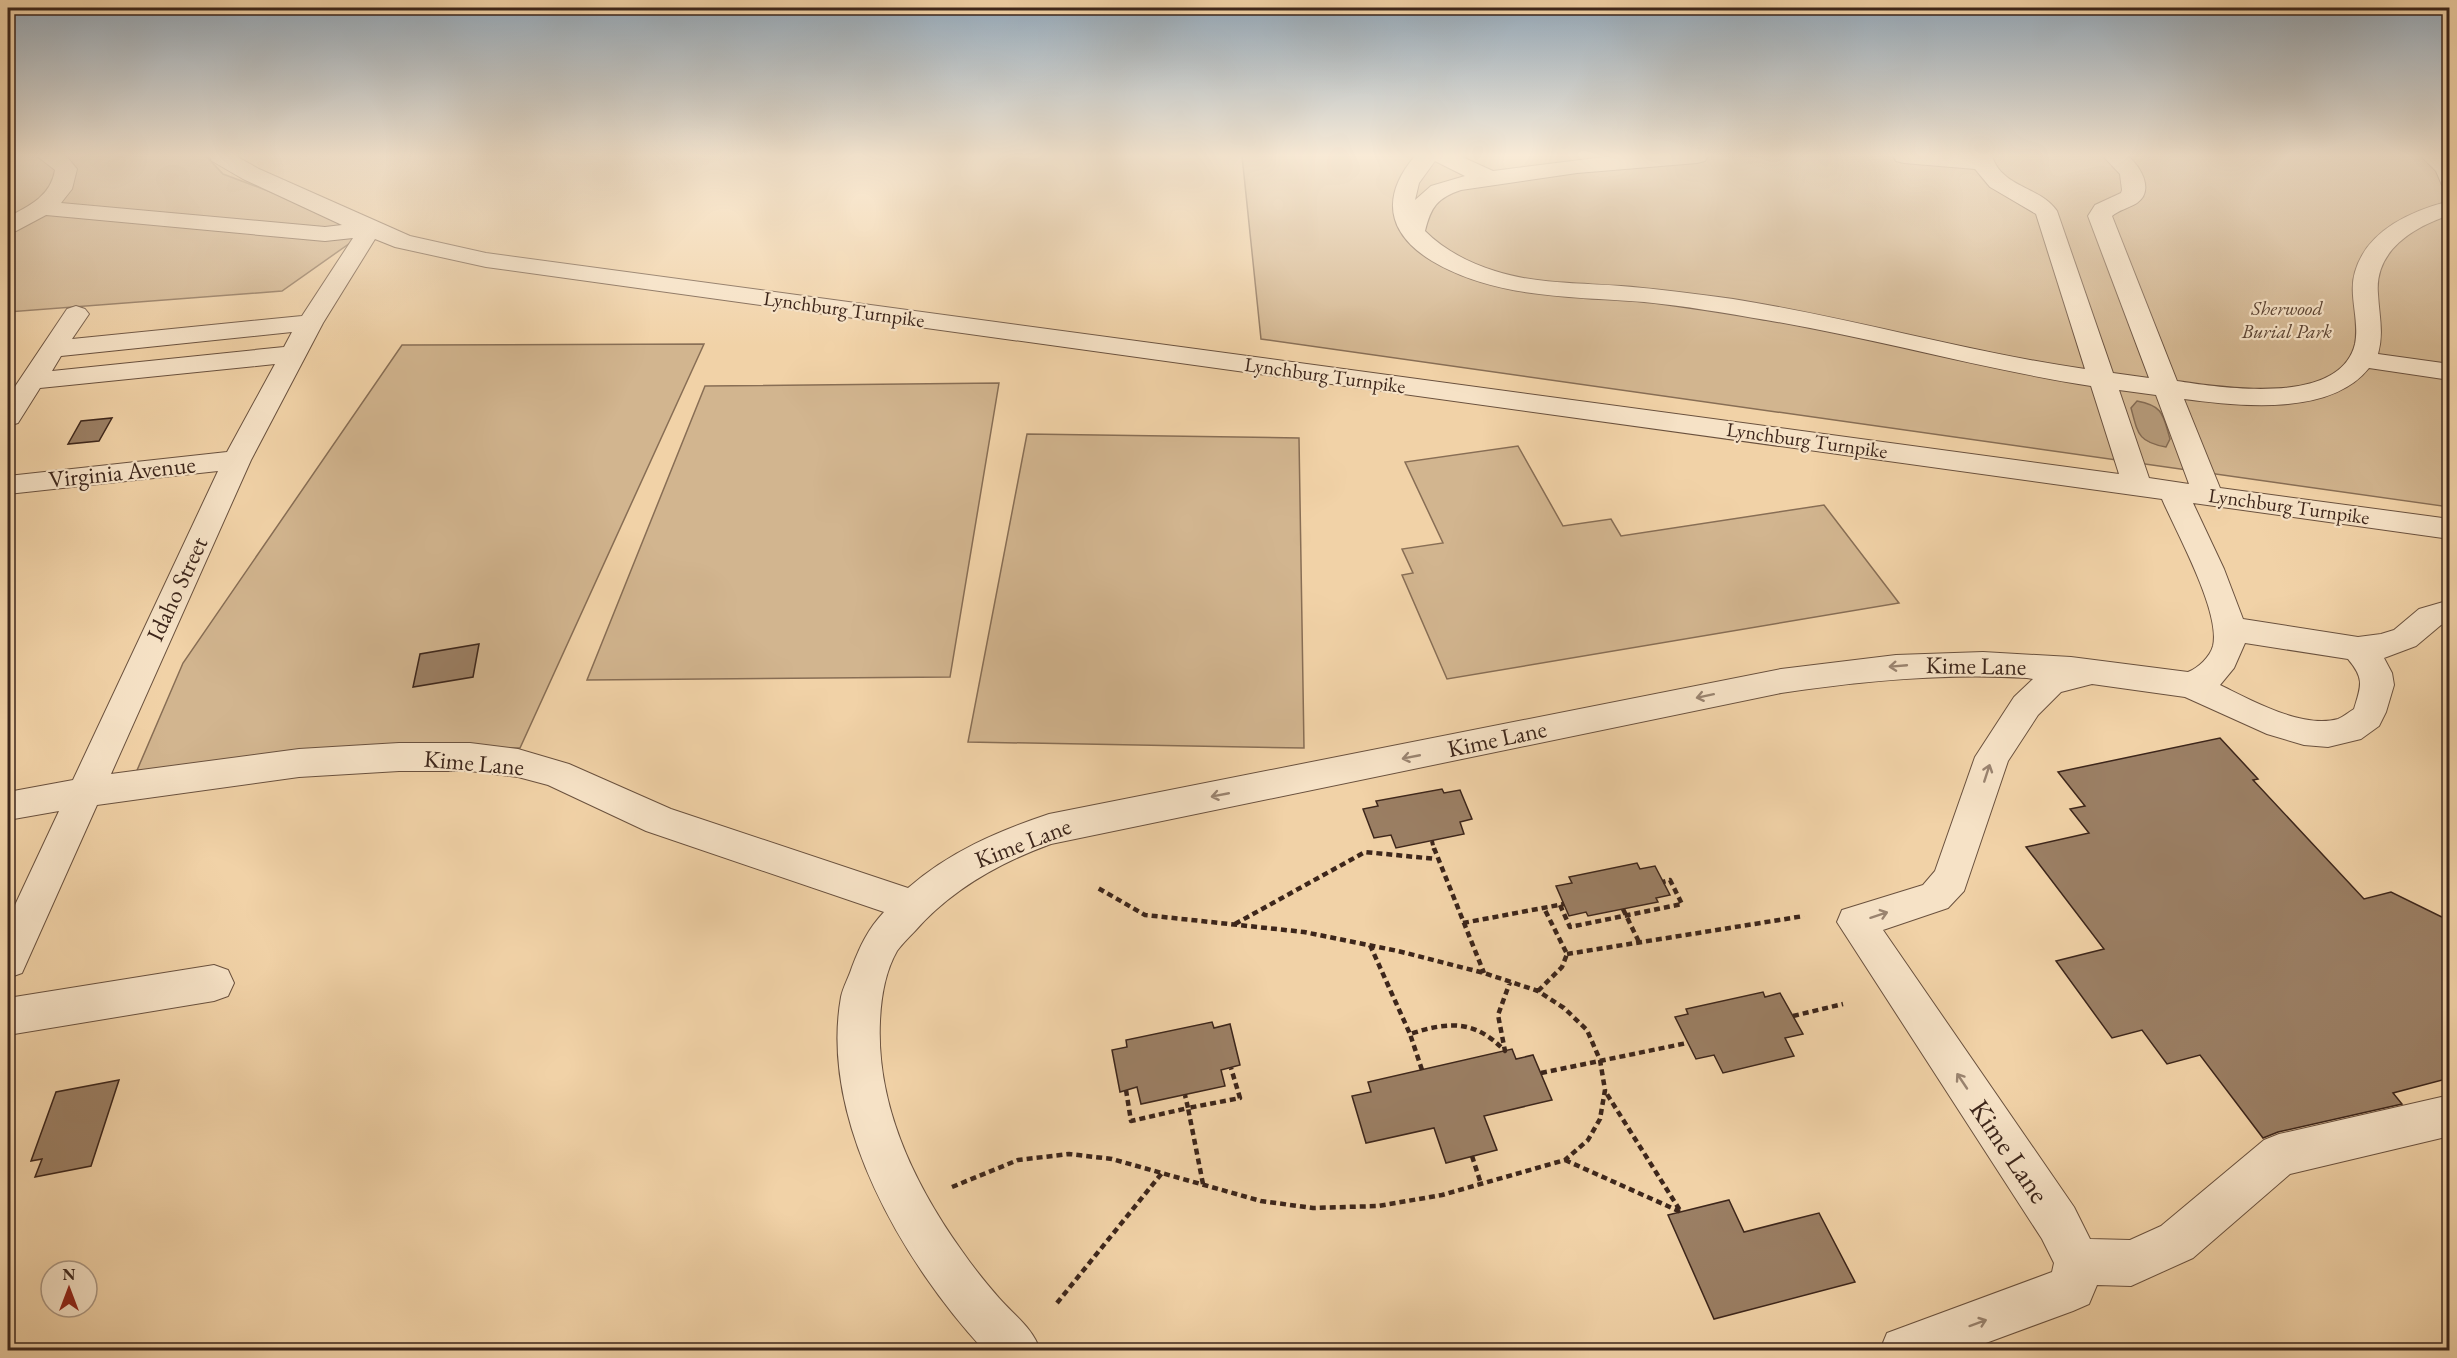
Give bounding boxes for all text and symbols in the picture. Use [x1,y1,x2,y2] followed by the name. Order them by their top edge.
[762,285,926,333] street label: Lynchburg Turnpike
[2241,295,2332,344] park label: Sherwood Burial Park
[1243,351,1407,399] street label: Lynchburg Turnpike
[1725,416,1889,464] street label: Lynchburg Turnpike
[47,448,197,495] street label: Virginia Avenue
[2207,482,2371,530] street label: Lynchburg Turnpike
[139,531,214,646] street label: Idaho Street
[1925,649,2027,682] street label: Kime Lane
[1888,661,1908,672] one-way arrow
[1696,691,1715,703] one-way arrow
[1444,713,1549,764] street label: Kime Lane
[423,743,526,782] street label: Kime Lane
[1402,752,1422,763] one-way arrow
[1982,764,1993,783] one-way arrow
[1211,790,1231,801] one-way arrow
[970,810,1075,875] street label: Kime Lane
[1869,908,1888,919] one-way arrow
[1956,1072,1969,1089] one-way arrow
[1962,1092,2058,1210] street label: Kime Lane
[39,1259,99,1319] north arrow
[63,1264,76,1285] text: N
[1968,1317,1987,1328] one-way arrow

